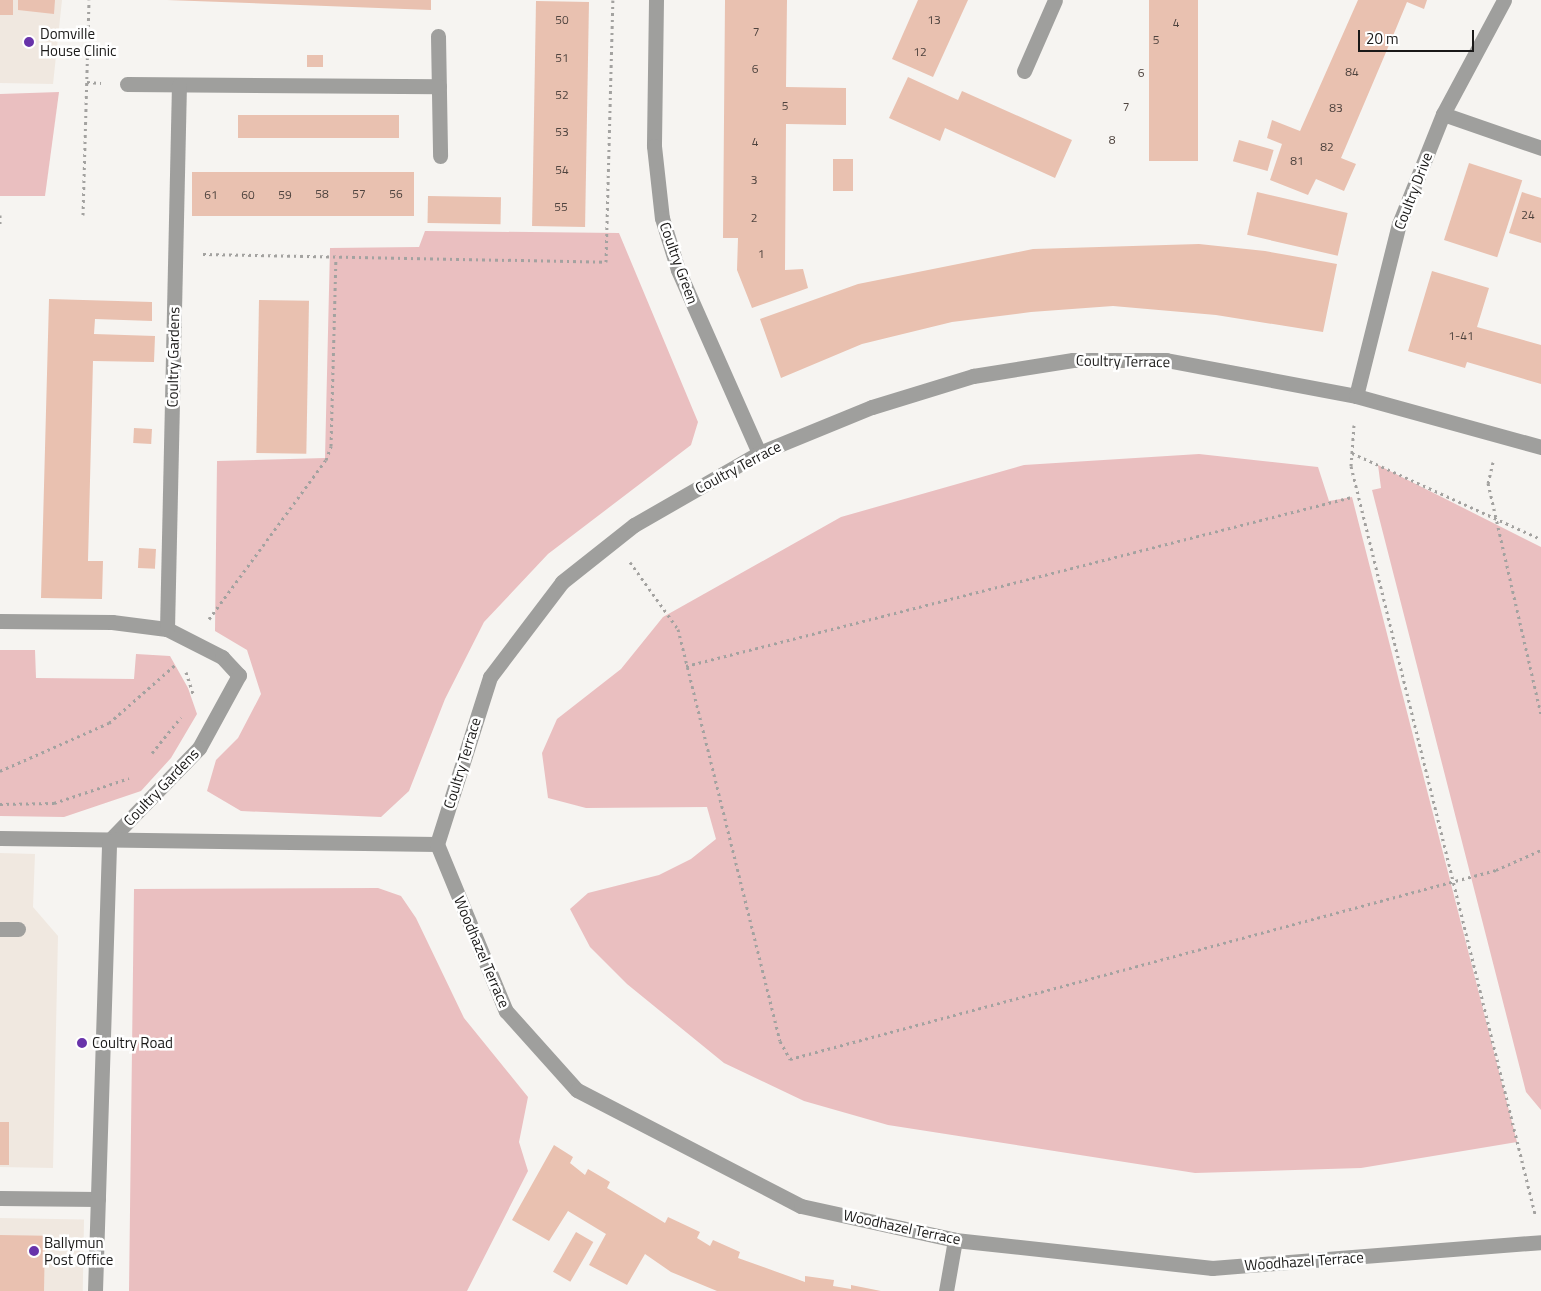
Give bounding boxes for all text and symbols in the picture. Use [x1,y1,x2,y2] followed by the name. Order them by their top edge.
[555,13,569,27] house number: 50
[927,13,941,27] house number: 13
[1173,16,1179,30] house number: 4
[1361,20,1477,52] scale bar
[40,24,117,59] place label: Domville House Clinic
[753,25,759,39] house number: 7
[1366,27,1399,50] text: 20 m
[1153,33,1159,47] house number: 5
[22,35,36,49] marker: Domville House Clinic
[913,45,927,59] house number: 12
[555,51,569,65] house number: 51
[752,62,758,76] house number: 6
[1345,65,1359,79] house number: 84
[1138,66,1144,80] house number: 6
[555,88,569,102] house number: 52
[782,99,788,113] house number: 5
[1123,100,1129,114] house number: 7
[1329,101,1343,115] house number: 83
[555,125,569,139] house number: 53
[1109,133,1115,147] house number: 8
[752,135,758,149] house number: 4
[1320,140,1334,154] house number: 82
[1390,150,1436,232] street label: Coultry Drive
[1290,154,1304,168] house number: 81
[555,163,569,177] house number: 54
[751,173,757,187] house number: 3
[315,187,329,201] house number: 58
[352,187,366,201] house number: 57
[389,187,403,201] house number: 56
[204,188,218,202] house number: 61
[241,188,255,202] house number: 60
[278,188,292,202] house number: 59
[554,200,568,214] house number: 55
[1521,208,1535,222] house number: 24
[751,211,757,225] house number: 2
[656,220,702,306] street label: Coultry Green
[758,247,764,261] house number: 1
[163,307,183,407] street label: Coultry Gardens
[1448,329,1474,343] house number: 1-41
[1076,351,1170,371] street label: Coultry Terrace
[692,437,784,497] street label: Coultry Terrace
[440,715,484,811] street label: Coultry Terrace
[120,745,202,829] street label: Coultry Gardens
[450,893,514,1011] street label: Woodhazel Terrace
[92,1034,173,1052] place label: Coultry Road
[76,1037,88,1049] marker: Coultry Road
[842,1206,962,1248] street label: Woodhazel Terrace
[44,1233,113,1268] place label: Ballymun Post Office
[28,1245,40,1257] marker: Ballymun Post Office
[1244,1248,1364,1274] street label: Woodhazel Terrace

